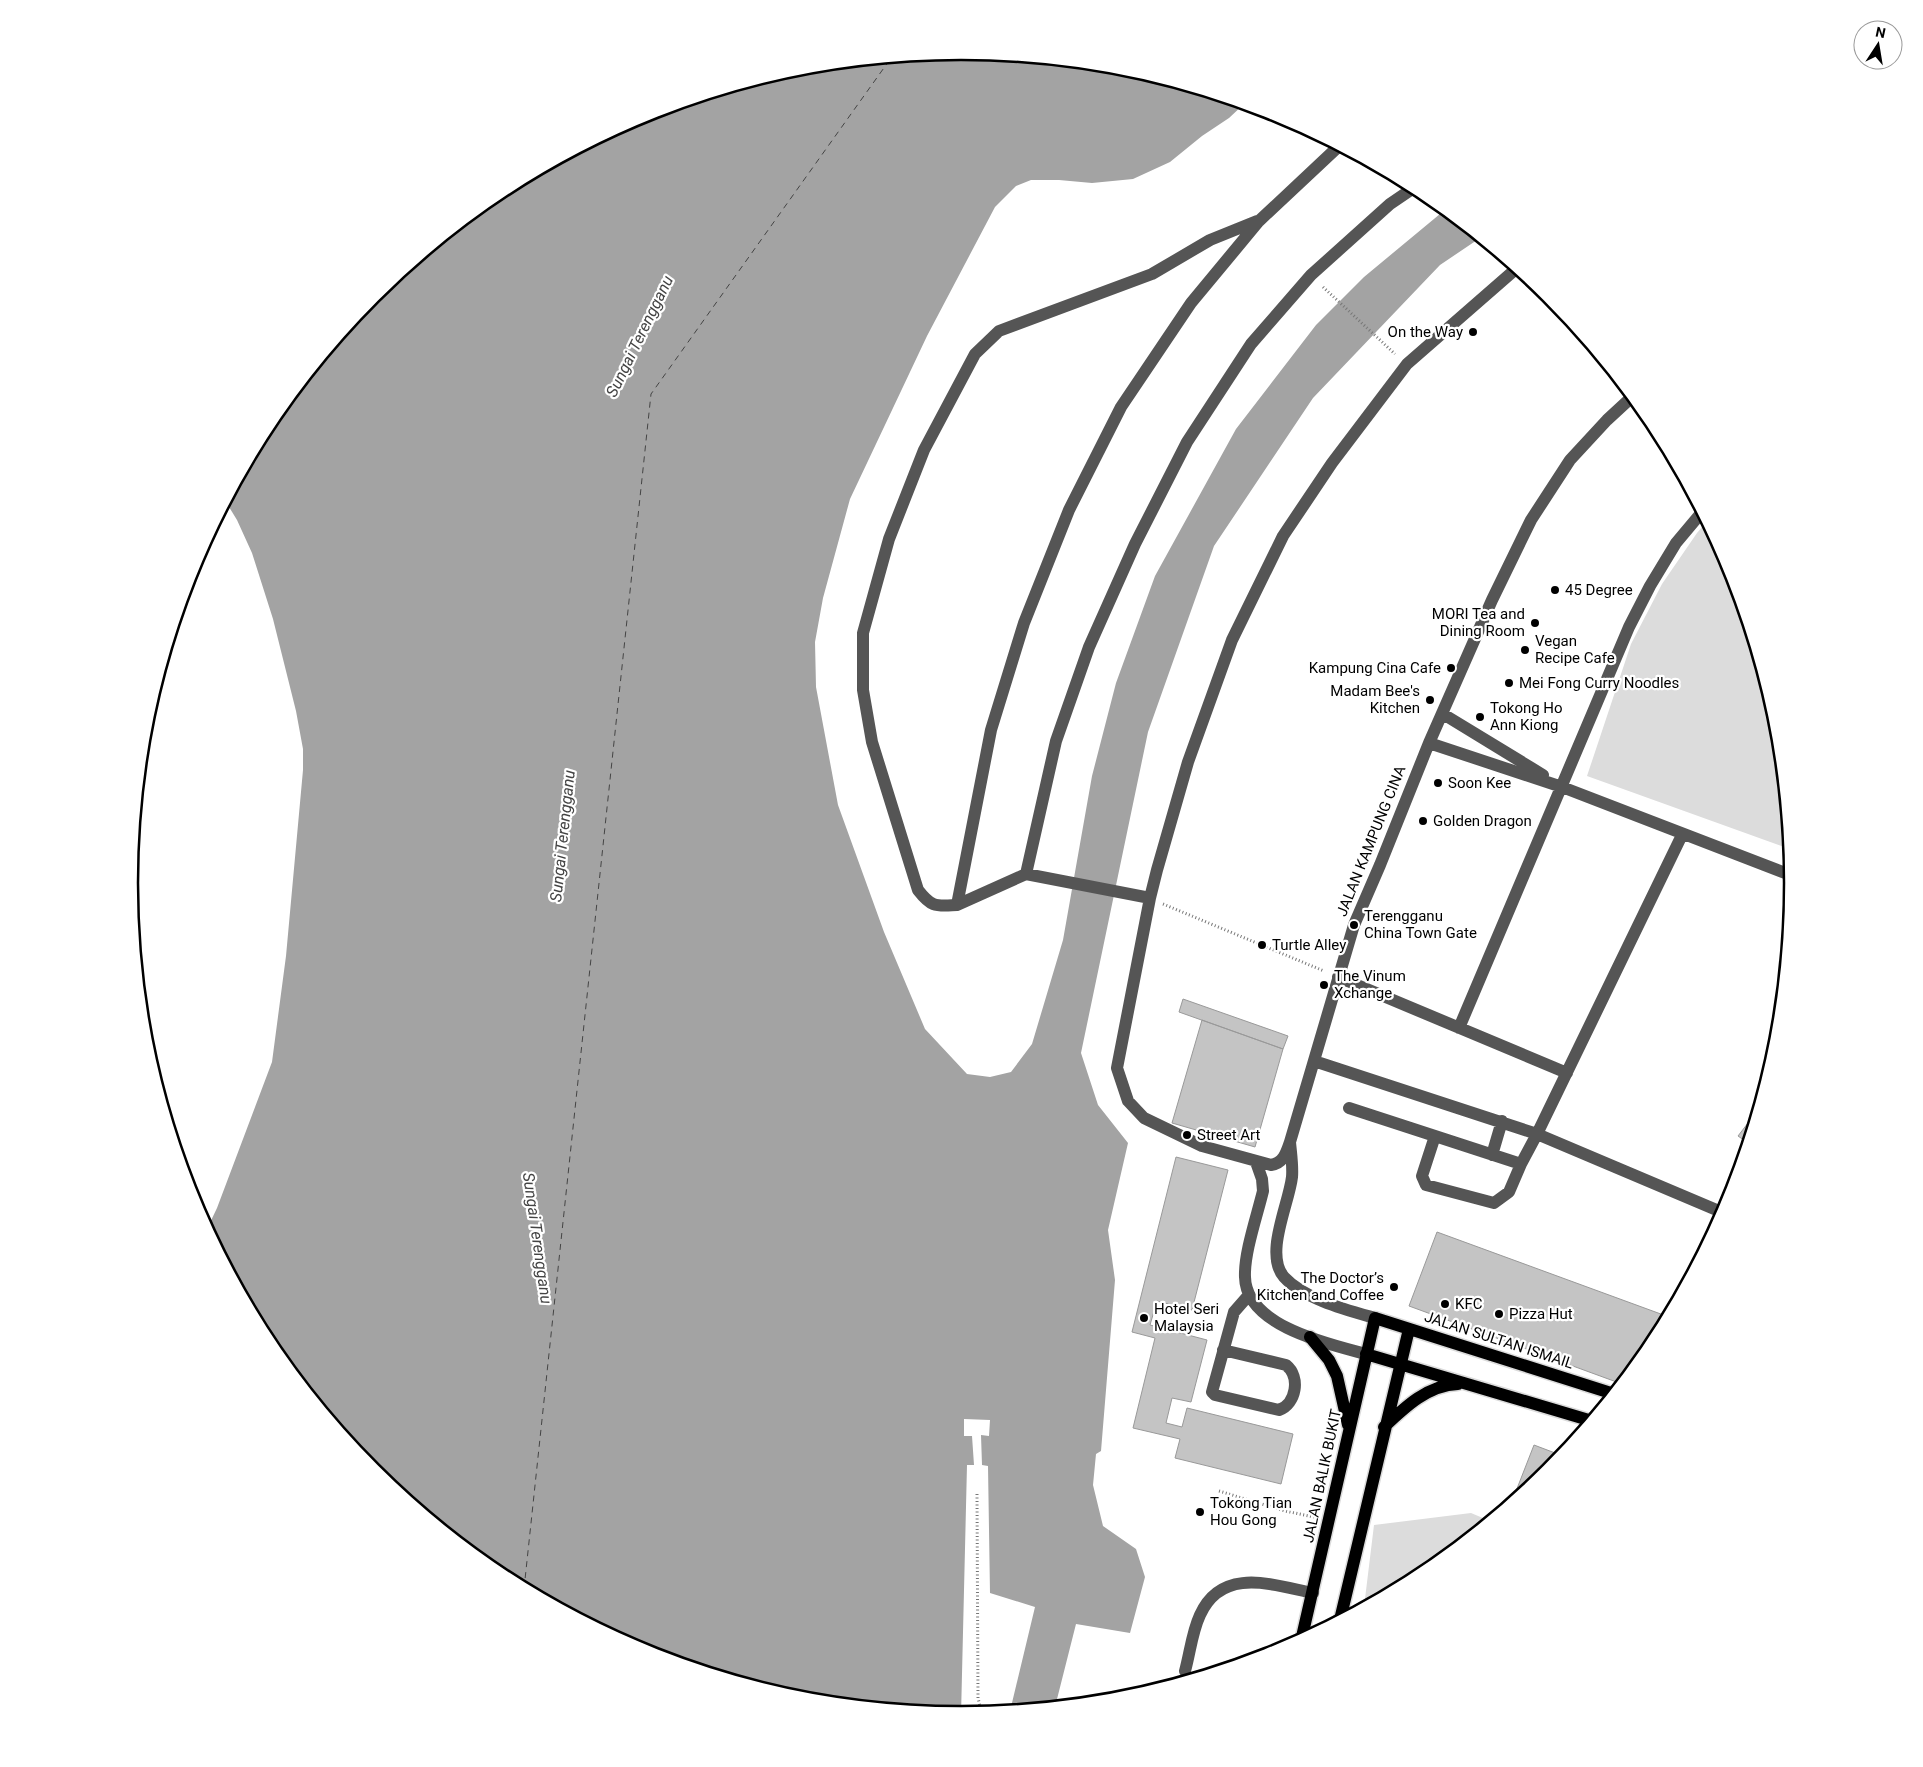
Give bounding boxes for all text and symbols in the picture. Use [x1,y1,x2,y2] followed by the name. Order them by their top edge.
[1853,20,1903,70] north arrow
[1874,23,1887,41] text: N
[602,272,677,400] water label: Sungai Terengganu
[1388,323,1463,341] place label: On the Way
[1467,326,1479,338] marker: On the Way
[1565,581,1633,599] place label: 45 Degree
[1549,584,1561,596] marker: 45 Degree
[1432,605,1525,640] place label: MORI Tea and Dining Room
[1529,617,1541,629] marker: MORI Tea and Dining Room
[1535,632,1615,667] place label: Vegan Recipe Cafe
[1519,644,1531,656] marker: Vegan Recipe Cafe
[1309,659,1441,677] place label: Kampung Cina Cafe
[1445,662,1457,674] marker: Kampung Cina Cafe
[1519,674,1679,692] place label: Mei Fong Curry Noodles
[1503,677,1515,689] marker: Mei Fong Curry Noodles
[1330,682,1420,717] place label: Madam Bee's Kitchen
[1424,694,1436,706] marker: Madam Bee's Kitchen
[1490,699,1563,734] place label: Tokong Ho Ann Kiong
[1474,711,1486,723] marker: Tokong Ho Ann Kiong
[1333,763,1410,919] street label: JALAN KAMPUNG CINA
[546,769,579,903] water label: Sungai Terengganu
[1448,774,1511,792] place label: Soon Kee
[1432,777,1444,789] marker: Soon Kee
[1433,812,1532,830] place label: Golden Dragon
[1417,815,1429,827] marker: Golden Dragon
[1364,907,1477,942] place label: Terengganu China Town Gate
[1348,919,1360,931] marker: Terengganu China Town Gate
[1272,936,1346,954] place label: Turtle Alley
[1256,939,1268,951] marker: Turtle Alley
[1334,967,1406,1002] place label: The Vinum Xchange
[1318,979,1330,991] marker: The Vinum Xchange
[1197,1126,1261,1144] place label: Street Art
[1181,1129,1193,1141] marker: Street Art
[519,1171,556,1305] water label: Sungai Terengganu
[1257,1269,1384,1304] place label: The Doctor’s Kitchen and Coffee
[1388,1281,1400,1293] marker: The Doctor’s Kitchen and Coffee
[1455,1295,1483,1313] place label: KFC
[1439,1298,1451,1310] marker: KFC
[1154,1300,1219,1335] place label: Hotel Seri Malaysia
[1509,1305,1573,1323] place label: Pizza Hut
[1422,1307,1576,1373] street label: JALAN SULTAN ISMAIL
[1493,1308,1505,1320] marker: Pizza Hut
[1138,1312,1150,1324] marker: Hotel Seri Malaysia
[1299,1408,1345,1544] street label: JALAN BALIK BUKIT
[1210,1494,1292,1529] place label: Tokong Tian Hou Gong
[1194,1506,1206,1518] marker: Tokong Tian Hou Gong

